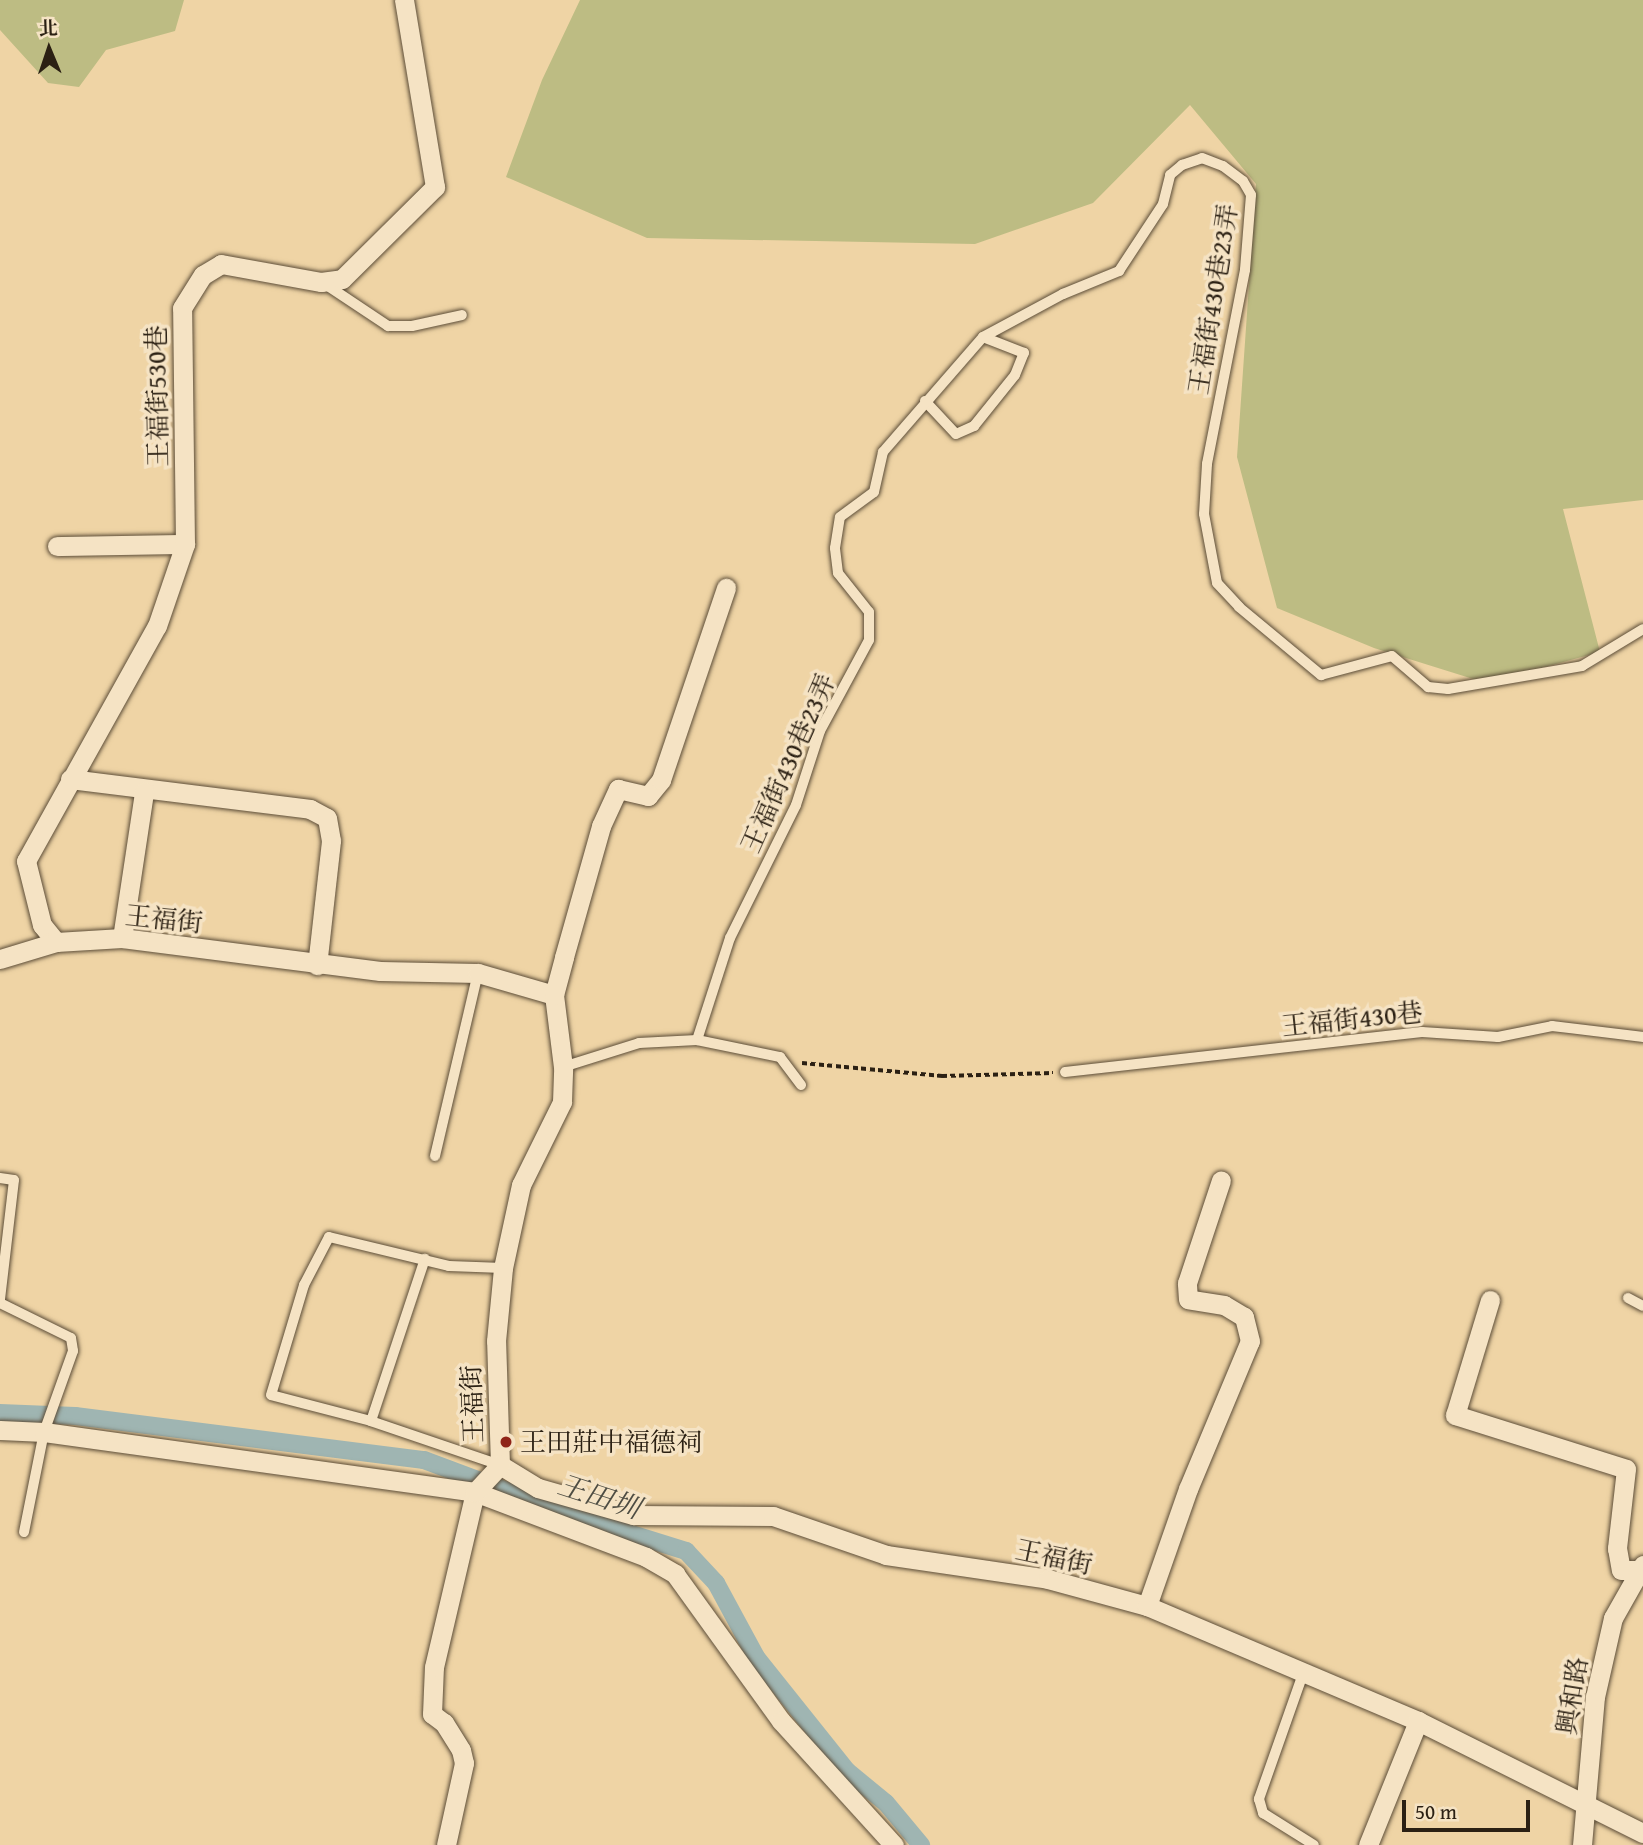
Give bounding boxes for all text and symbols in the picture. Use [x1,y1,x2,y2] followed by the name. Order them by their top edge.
[14,14,84,84] north arrow
[38,14,58,42] text: 北
[1183,201,1243,397] street label: 王福街430巷23弄
[140,325,174,467] street label: 王福街530巷
[735,669,841,857] street label: 王福街430巷23弄
[124,899,204,939] street label: 王福街
[1280,996,1424,1042] street label: 王福街430巷
[455,1364,489,1444] street label: 王福街
[520,1426,702,1458] place label: 王田莊中福德祠
[498,1434,514,1450] marker: 王田莊中福德祠
[554,1467,644,1525] water label: 王田圳
[1013,1534,1095,1580] street label: 王福街
[1550,1655,1594,1737] street label: 興和路
[1405,1786,1533,1830] scale bar
[1415,1796,1457,1827] text: 50 m

